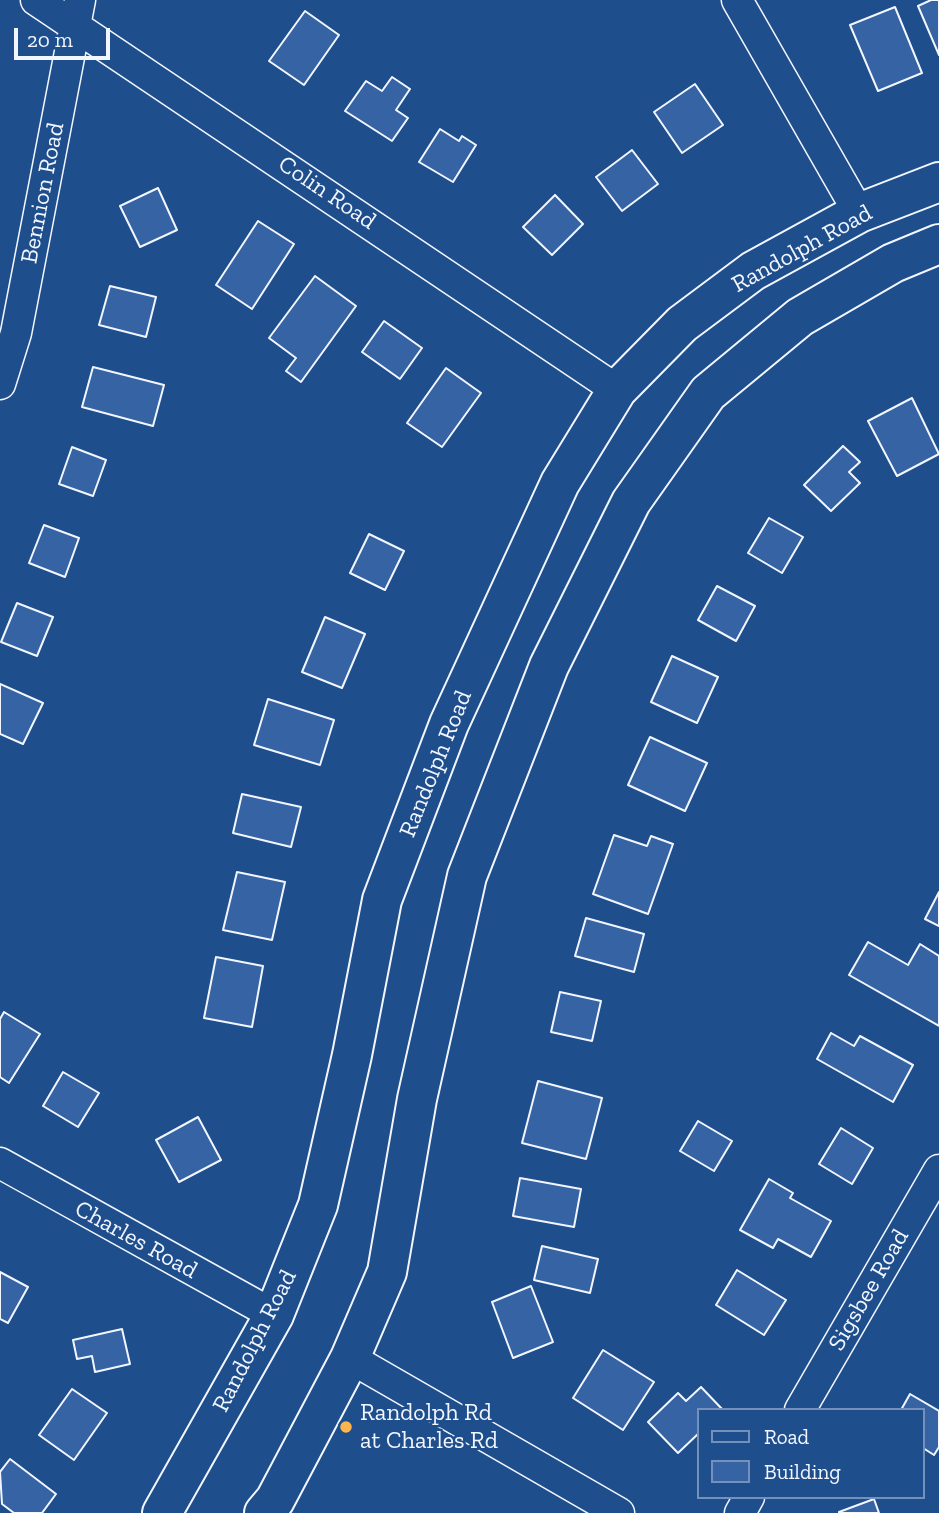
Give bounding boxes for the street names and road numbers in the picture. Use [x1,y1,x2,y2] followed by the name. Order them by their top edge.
[15,120,71,266] street label: Bennion Road
[273,150,381,236] street label: Colin Road
[727,199,877,299] street label: Randolph Road
[393,686,479,842] street label: Randolph Road
[70,1195,202,1285] street label: Charles Road
[823,1224,915,1356] street label: Sigsbee Road
[207,1265,303,1417] street label: Randolph Road

